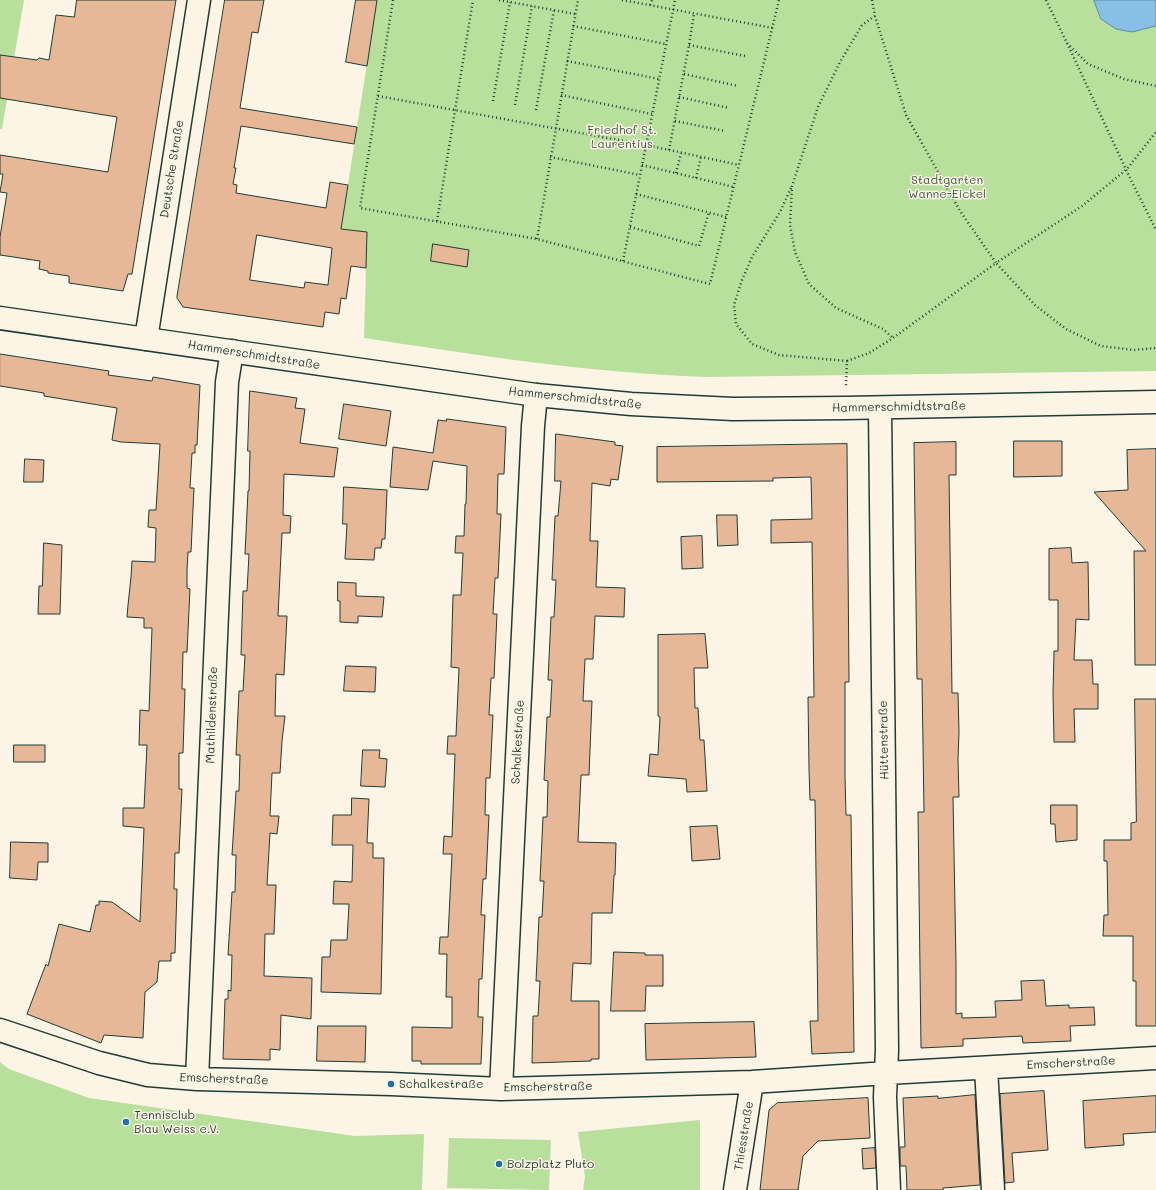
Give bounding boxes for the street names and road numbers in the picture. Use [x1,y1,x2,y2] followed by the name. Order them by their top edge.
[157,119,187,219] street label: Deutsche Straße
[187,337,321,373] street label: Hammerschmidtstraße
[508,384,642,412] street label: Hammerschmidtstraße
[832,399,966,415] street label: Hammerschmidtstraße
[203,666,221,764] street label: Mathildenstraße
[509,699,527,785] street label: Schalkestraße
[876,700,892,780] street label: Hüttenstraße
[1026,1053,1116,1073] street label: Emscherstraße
[179,1070,269,1088] street label: Emscherstraße
[503,1079,593,1095] street label: Emscherstraße
[731,1100,757,1172] street label: Thiesstraße

